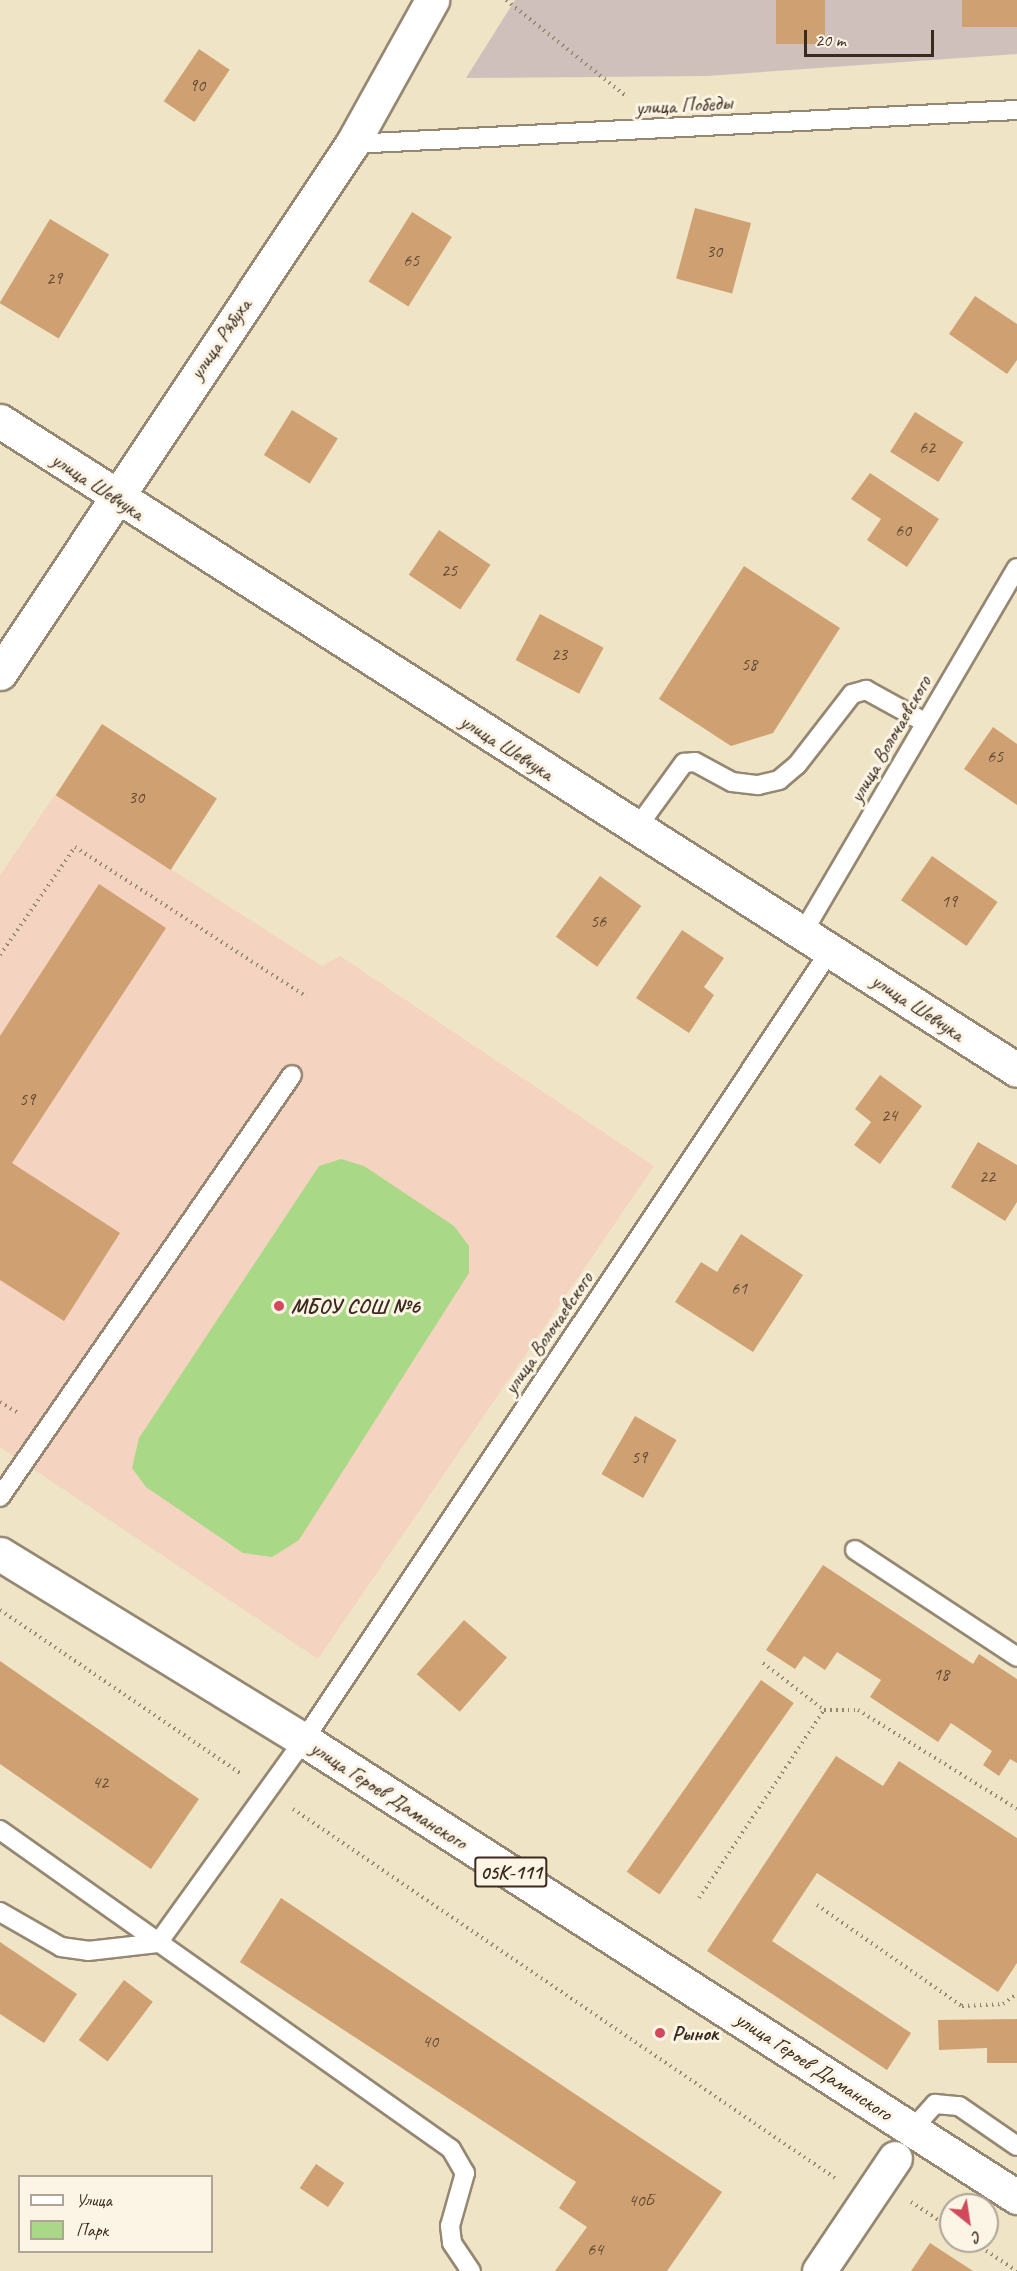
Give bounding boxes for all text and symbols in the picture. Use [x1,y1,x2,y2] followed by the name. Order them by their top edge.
[807,18,938,56] scale bar
[815,29,846,51] text: 20 m
[189,74,205,96] house number: 90
[635,90,733,120] street label: улица Победы
[706,240,722,262] house number: 30
[403,249,419,271] house number: 65
[46,267,62,289] house number: 29
[184,294,256,384] street label: улица Рябуха
[919,436,935,458] house number: 62
[47,447,149,525] street label: улица Шевчука
[895,519,911,541] house number: 60
[441,559,457,581] house number: 25
[551,643,567,665] house number: 23
[741,653,757,675] house number: 58
[843,671,937,807] street label: улица Волочаевского
[455,708,559,786] street label: улица Шевчука
[987,745,1003,767] house number: 65
[128,786,144,808] house number: 30
[941,890,957,912] house number: 19
[590,910,606,932] house number: 56
[867,968,969,1046] street label: улица Шевчука
[19,1088,35,1110] house number: 59
[881,1104,897,1126] house number: 24
[979,1165,995,1187] house number: 22
[498,1267,598,1399] street label: улица Волочаевского
[731,1277,747,1299] house number: 61
[291,1293,418,1319] place label: МБОУ СОШ №6
[272,1299,286,1313] marker: МБОУ СОШ №6
[631,1446,647,1468] house number: 59
[933,1663,949,1685] house number: 18
[306,1735,472,1855] street label: улица Героев Даманского
[92,1771,108,1793] house number: 42
[474,1855,548,1889] road number: 05К-111
[731,2006,897,2126] street label: улица Героев Даманского
[672,2020,718,2046] place label: Рынок
[653,2026,667,2040] marker: Рынок
[422,2030,438,2052] house number: 40
[18,2175,213,2253] legend
[76,2189,112,2211] text: Улица
[628,2189,654,2211] house number: 40Б
[939,2193,999,2253] north arrow
[76,2219,108,2241] text: Парк
[969,2226,985,2247] text: С
[587,2238,603,2260] house number: 64

